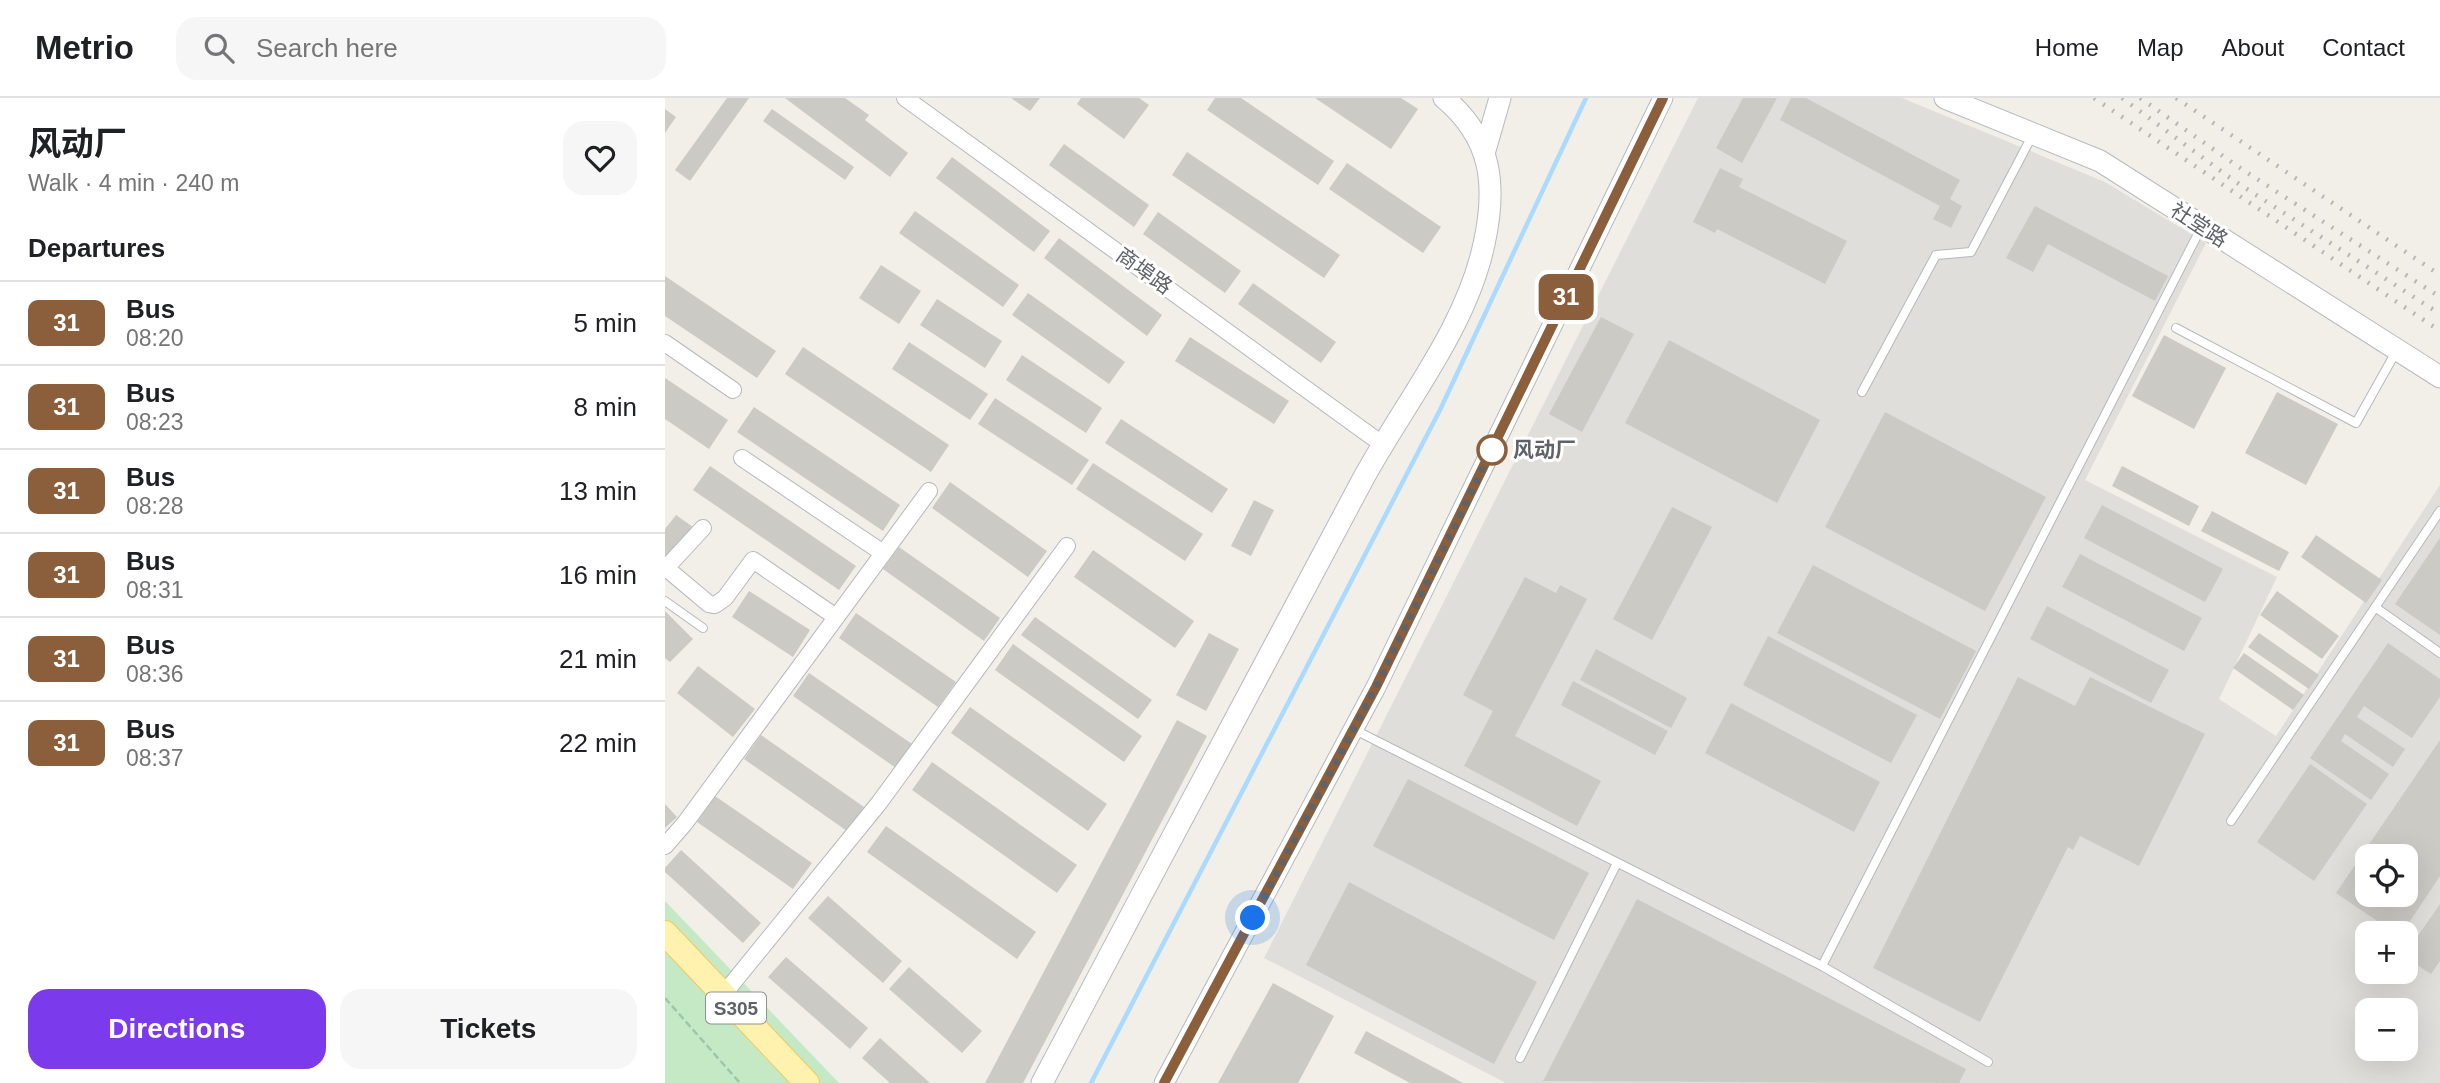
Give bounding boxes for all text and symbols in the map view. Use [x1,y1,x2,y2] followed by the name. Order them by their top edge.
[176,17,666,80] search box
[35,29,134,66] text: Metrio
[200,29,238,67] icon: search
[256,33,398,63] text: Search here
[2035,34,2099,61] text: Home
[2137,34,2184,61] text: Map
[2222,34,2284,61] text: About
[2322,34,2405,61] text: Contact
[563,121,637,195] button: heart
[28,125,127,162] text: 风动厂
[28,170,239,196] text: Walk · 4 min · 240 m
[2167,198,2232,251] street label: 社堂路
[28,233,165,263] text: Departures
[1112,243,1177,298] street label: 商埠路
[1535,274,1597,320] line badge: 31
[1553,283,1579,310] text: 31
[126,294,175,324] text: Bus
[573,308,637,338] text: 5 min
[53,309,80,336] text: 31
[126,325,184,351] text: 08:20
[126,378,175,408] text: Bus
[573,392,637,422] text: 8 min
[53,393,80,420] text: 31
[126,409,184,435] text: 08:23
[1477,435,1507,465] marker: 风动厂
[1513,438,1576,461] place label: 风动厂
[126,462,175,492] text: Bus
[559,476,637,506] text: 13 min
[53,477,80,504] text: 31
[126,493,184,519] text: 08:28
[126,546,175,576] text: Bus
[559,560,637,590] text: 16 min
[53,561,80,588] text: 31
[126,577,184,603] text: 08:31
[126,630,175,660] text: Bus
[559,644,637,674] text: 21 min
[53,645,80,672] text: 31
[126,661,184,687] text: 08:36
[126,714,175,744] text: Bus
[559,728,637,758] text: 22 min
[53,729,80,756] text: 31
[126,745,184,771] text: 08:37
[2355,844,2418,1061] map controls
[2355,844,2418,907] button: locate
[1235,900,1270,935] your location
[2355,921,2418,984] button: +
[28,989,326,1069] button: Directions
[340,989,637,1069] button: Tickets
[706,992,766,1024] road number: S305
[2355,998,2418,1061] button: −

